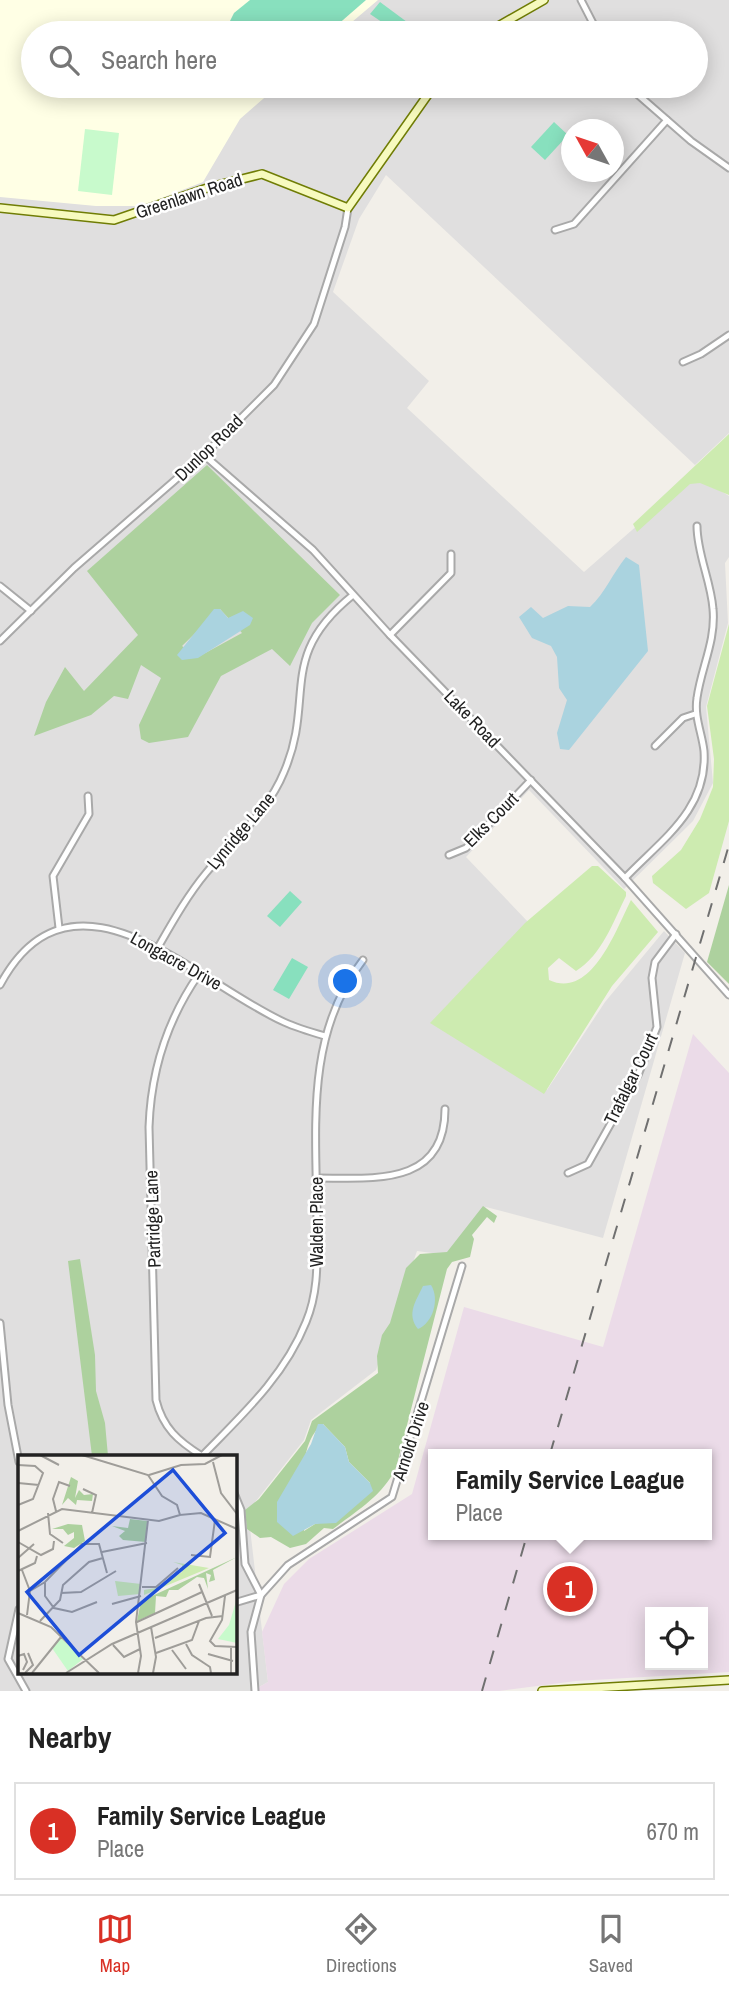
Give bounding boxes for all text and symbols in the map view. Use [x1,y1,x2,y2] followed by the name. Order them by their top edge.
[21,21,708,98] search box
[45,41,83,79] icon: search
[101,42,217,77] text: Search here
[561,119,624,182] north arrow
[132,167,245,225] street label: Greenlawn Road
[169,409,248,487] street label: Dunlop Road
[439,684,506,753] street label: Lake Road
[201,787,280,875] street label: Lynridge Lane
[458,787,524,853] street label: Elks Court
[126,925,226,996] street label: Longacre Drive
[328,964,362,998] your location
[598,1029,663,1129] street label: Trafalgar Court
[138,1170,167,1268] street label: Partridge Lane
[304,1177,329,1267] street label: Walden Place
[386,1398,435,1485] street label: Arnold Drive
[428,1449,712,1540] popup
[18,1455,236,1674] inset map
[456,1462,684,1497] text: Family Service League
[456,1497,503,1528] text: Place
[547,1563,593,1615] pin: 1
[645,1607,708,1670] map controls
[645,1607,708,1670] button: locate
[28,1717,111,1757] text: Nearby
[97,1798,326,1833] text: Family Service League
[48,1816,58,1847] text: 1
[647,1816,699,1847] text: 670 m
[97,1833,144,1864] text: Place
[96,1910,134,1978] tab: Map
[326,1910,397,1978] tab: Directions
[589,1910,633,1978] tab: Saved

